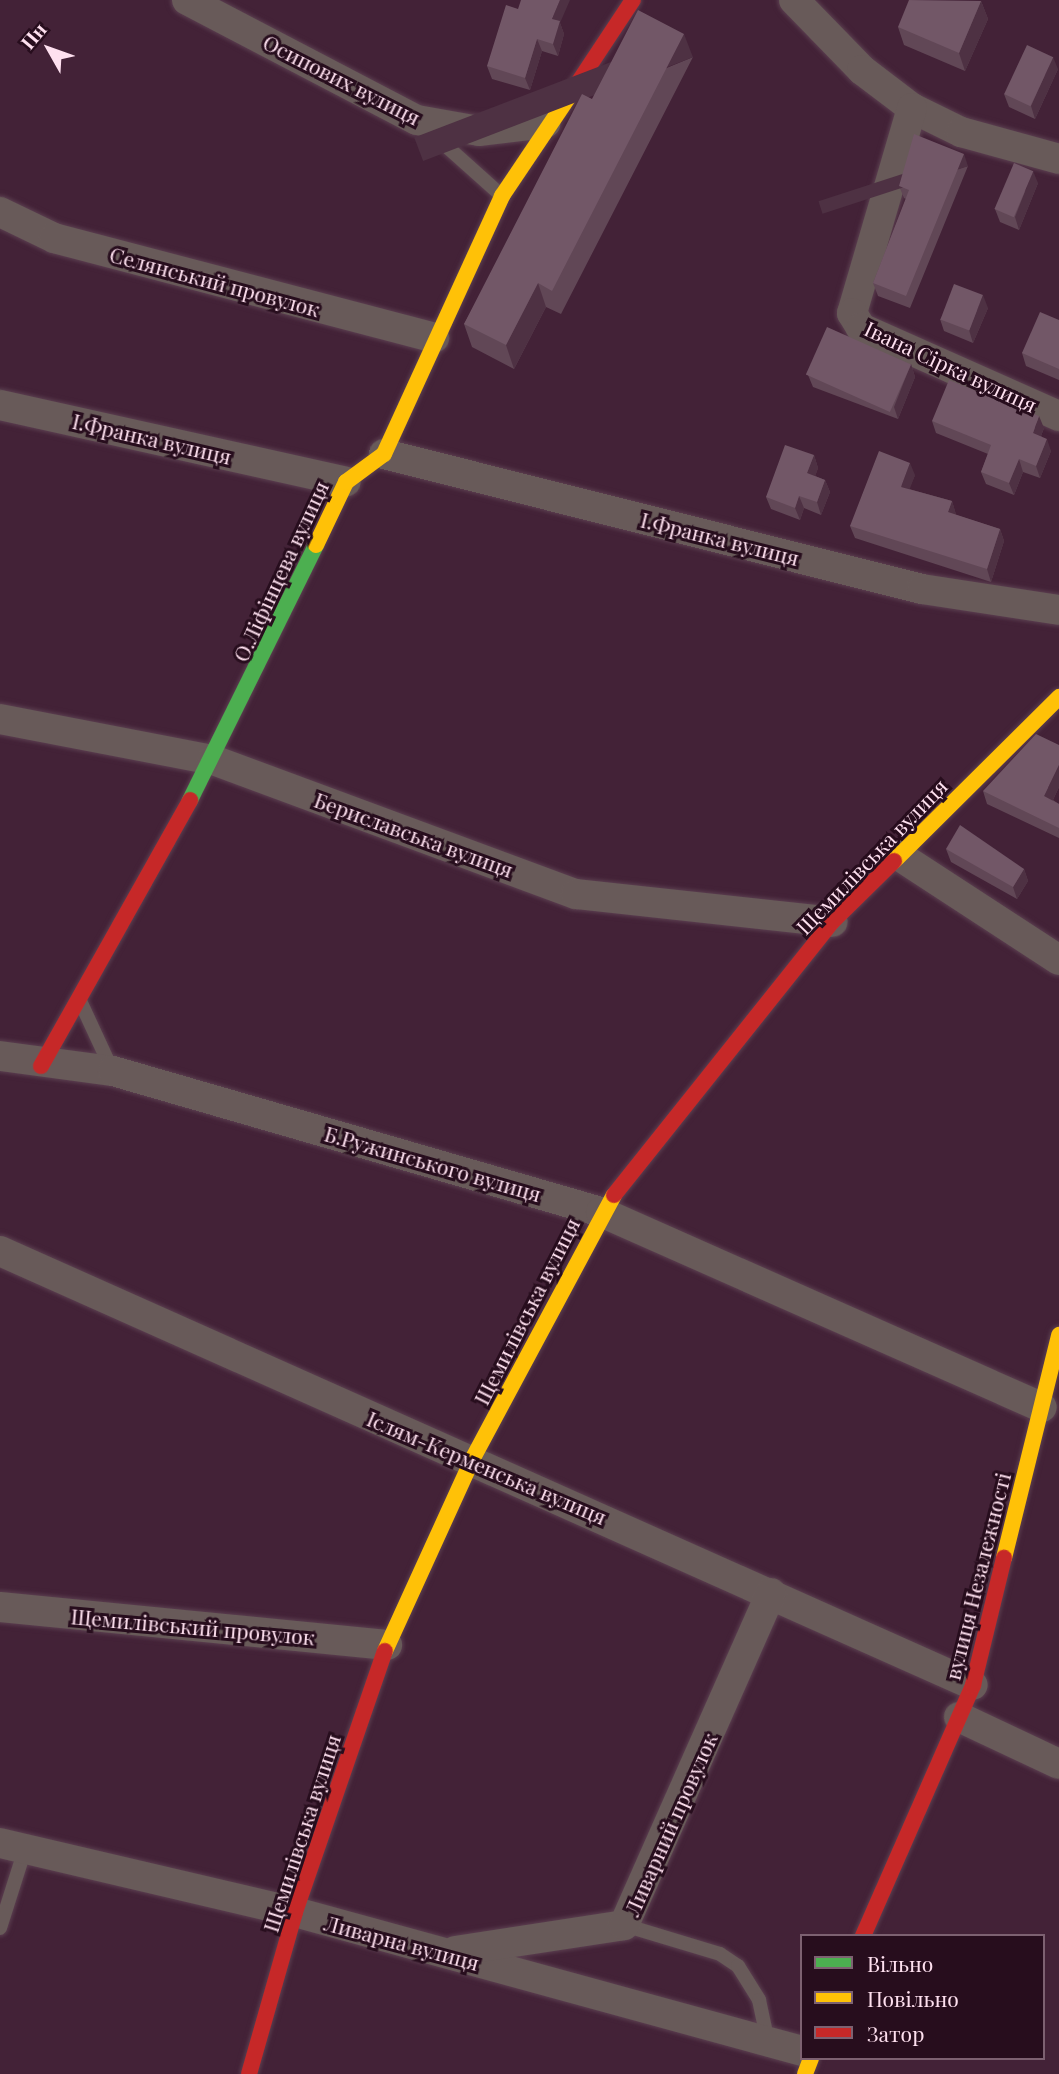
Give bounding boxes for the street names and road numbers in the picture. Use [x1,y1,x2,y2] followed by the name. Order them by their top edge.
[259,29,425,129] street label: Осипових вулиця
[107,241,323,321] street label: Селянський провулок
[861,315,1041,417] street label: Івана Сірка вулиця
[70,407,234,469] street label: І.Франка вулиця
[227,477,333,665] street label: О.Ліфінцева вулиця
[638,506,802,570] street label: І.Франка вулиця
[790,773,952,939] street label: Щемилівська вулиця
[311,786,517,882] street label: Бериславська вулиця
[322,1120,544,1206] street label: Б.Ружинського вулиця
[468,1213,584,1409] street label: Щемилівська вулиця
[364,1405,610,1529] street label: Іслям-Керменська вулиця
[939,1470,1015,1682] street label: вулиця Незалежності
[70,1603,316,1649] street label: Щемилівський провулок
[618,1729,722,1919] street label: Ливарний провулок
[257,1731,345,1935] street label: Щемилівська вулиця
[322,1909,482,1975] street label: Ливарна вулиця

